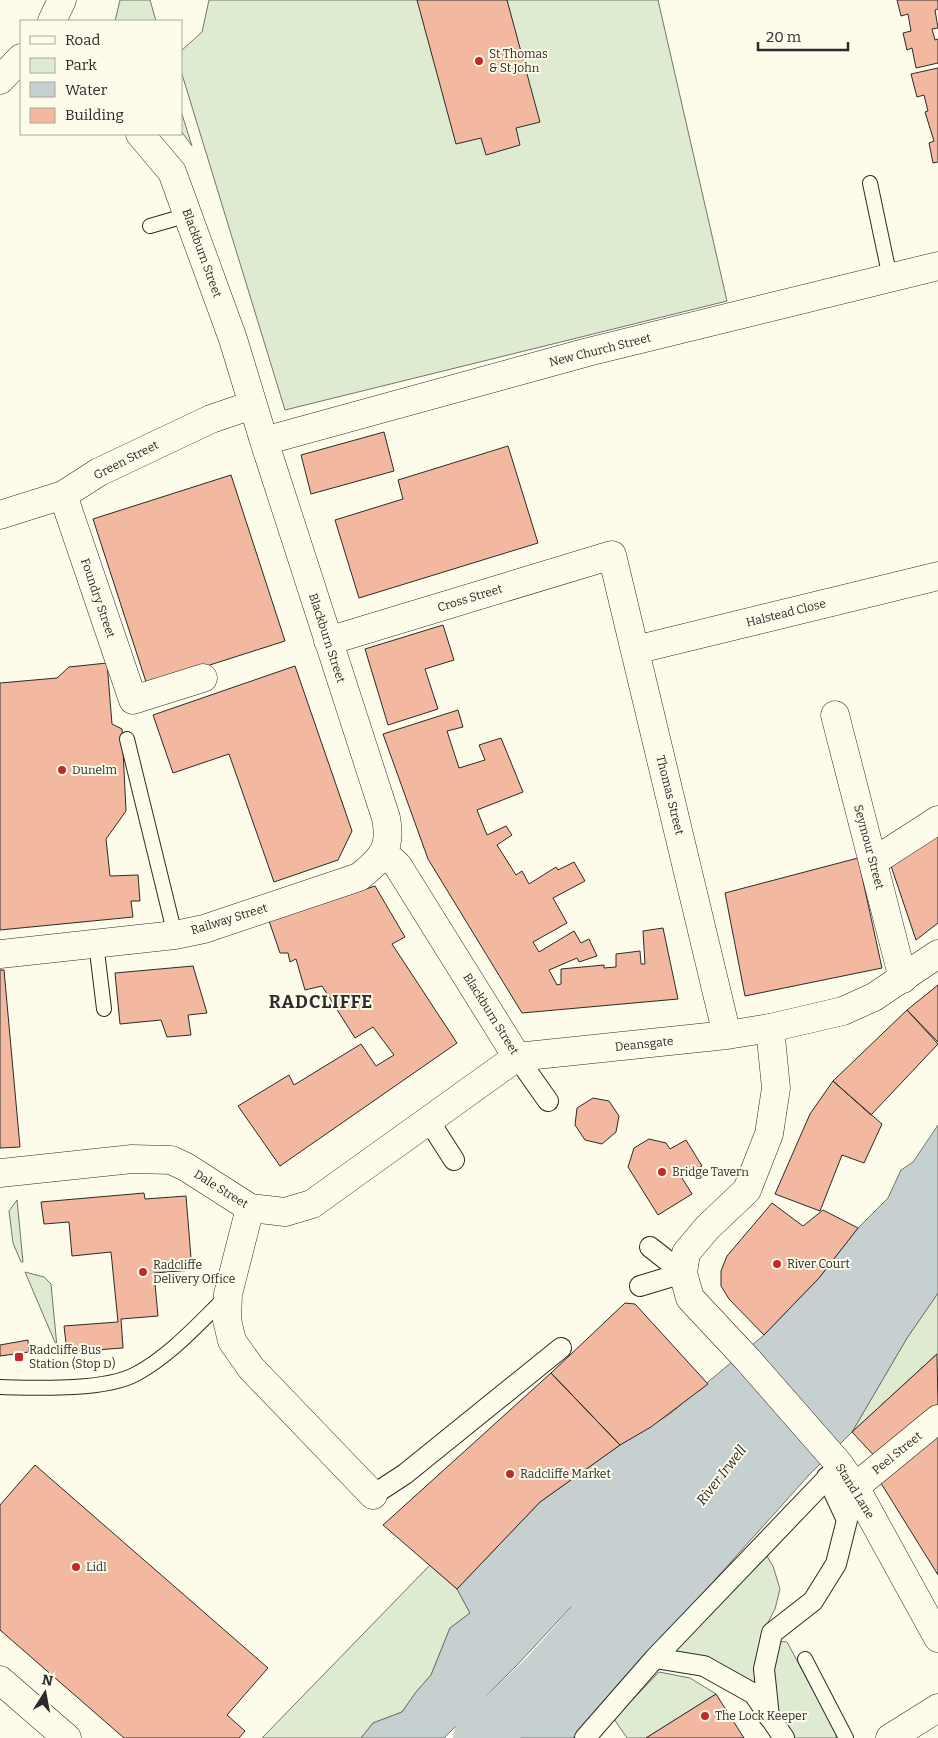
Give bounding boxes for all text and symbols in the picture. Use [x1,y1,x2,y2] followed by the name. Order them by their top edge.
[20,20,182,135] legend
[758,20,848,52] scale bar
[766,28,802,46] text: 20 m
[65,31,100,49] text: Road
[489,47,548,75] place label: St Thomas & St John
[473,55,485,67] marker: St Thomas & St John
[65,56,97,74] text: Park
[65,81,108,99] text: Water
[65,106,124,124] text: Building
[179,207,225,300] street label: Blackburn Street
[548,330,653,369] street label: New Church Street
[91,437,161,482] street label: Green Street
[78,556,118,640] street label: Foundry Street
[436,581,505,615] street label: Cross Street
[306,591,348,685] street label: Blackburn Street
[745,596,827,630] street label: Halstead Close
[653,754,687,837] street label: Thomas Street
[72,763,118,777] place label: Dunelm
[56,764,68,776] marker: Dunelm
[851,803,887,891] street label: Seymour Street
[189,901,270,937] street label: Railway Street
[460,971,522,1058] street label: Blackburn Street
[269,991,373,1013] district label: RADCLIFFE
[614,1034,674,1054] street label: Deansgate
[672,1165,749,1179] place label: Bridge Tavern
[656,1166,668,1178] marker: Bridge Tavern
[191,1167,251,1212] street label: Dale Street
[787,1257,851,1271] place label: River Court
[153,1258,235,1286] place label: Radcliffe Delivery Office
[771,1258,783,1270] marker: River Court
[137,1266,149,1278] marker: Radcliffe Delivery Office
[29,1343,116,1371] place label: Radcliffe Bus Station (Stop D)
[13,1351,25,1363] marker: Radcliffe Bus Station (Stop D)
[869,1428,925,1477] street label: Peel Street
[693,1442,750,1508] water label: River Irwell
[833,1461,877,1521] street label: Stand Lane
[520,1467,611,1481] place label: Radcliffe Market
[504,1468,516,1480] marker: Radcliffe Market
[86,1560,107,1574] place label: Lidl
[70,1561,82,1573] marker: Lidl
[20,1668,70,1718] north arrow
[40,1671,54,1690] text: N
[715,1709,808,1723] place label: The Lock Keeper
[699,1710,711,1722] marker: The Lock Keeper

